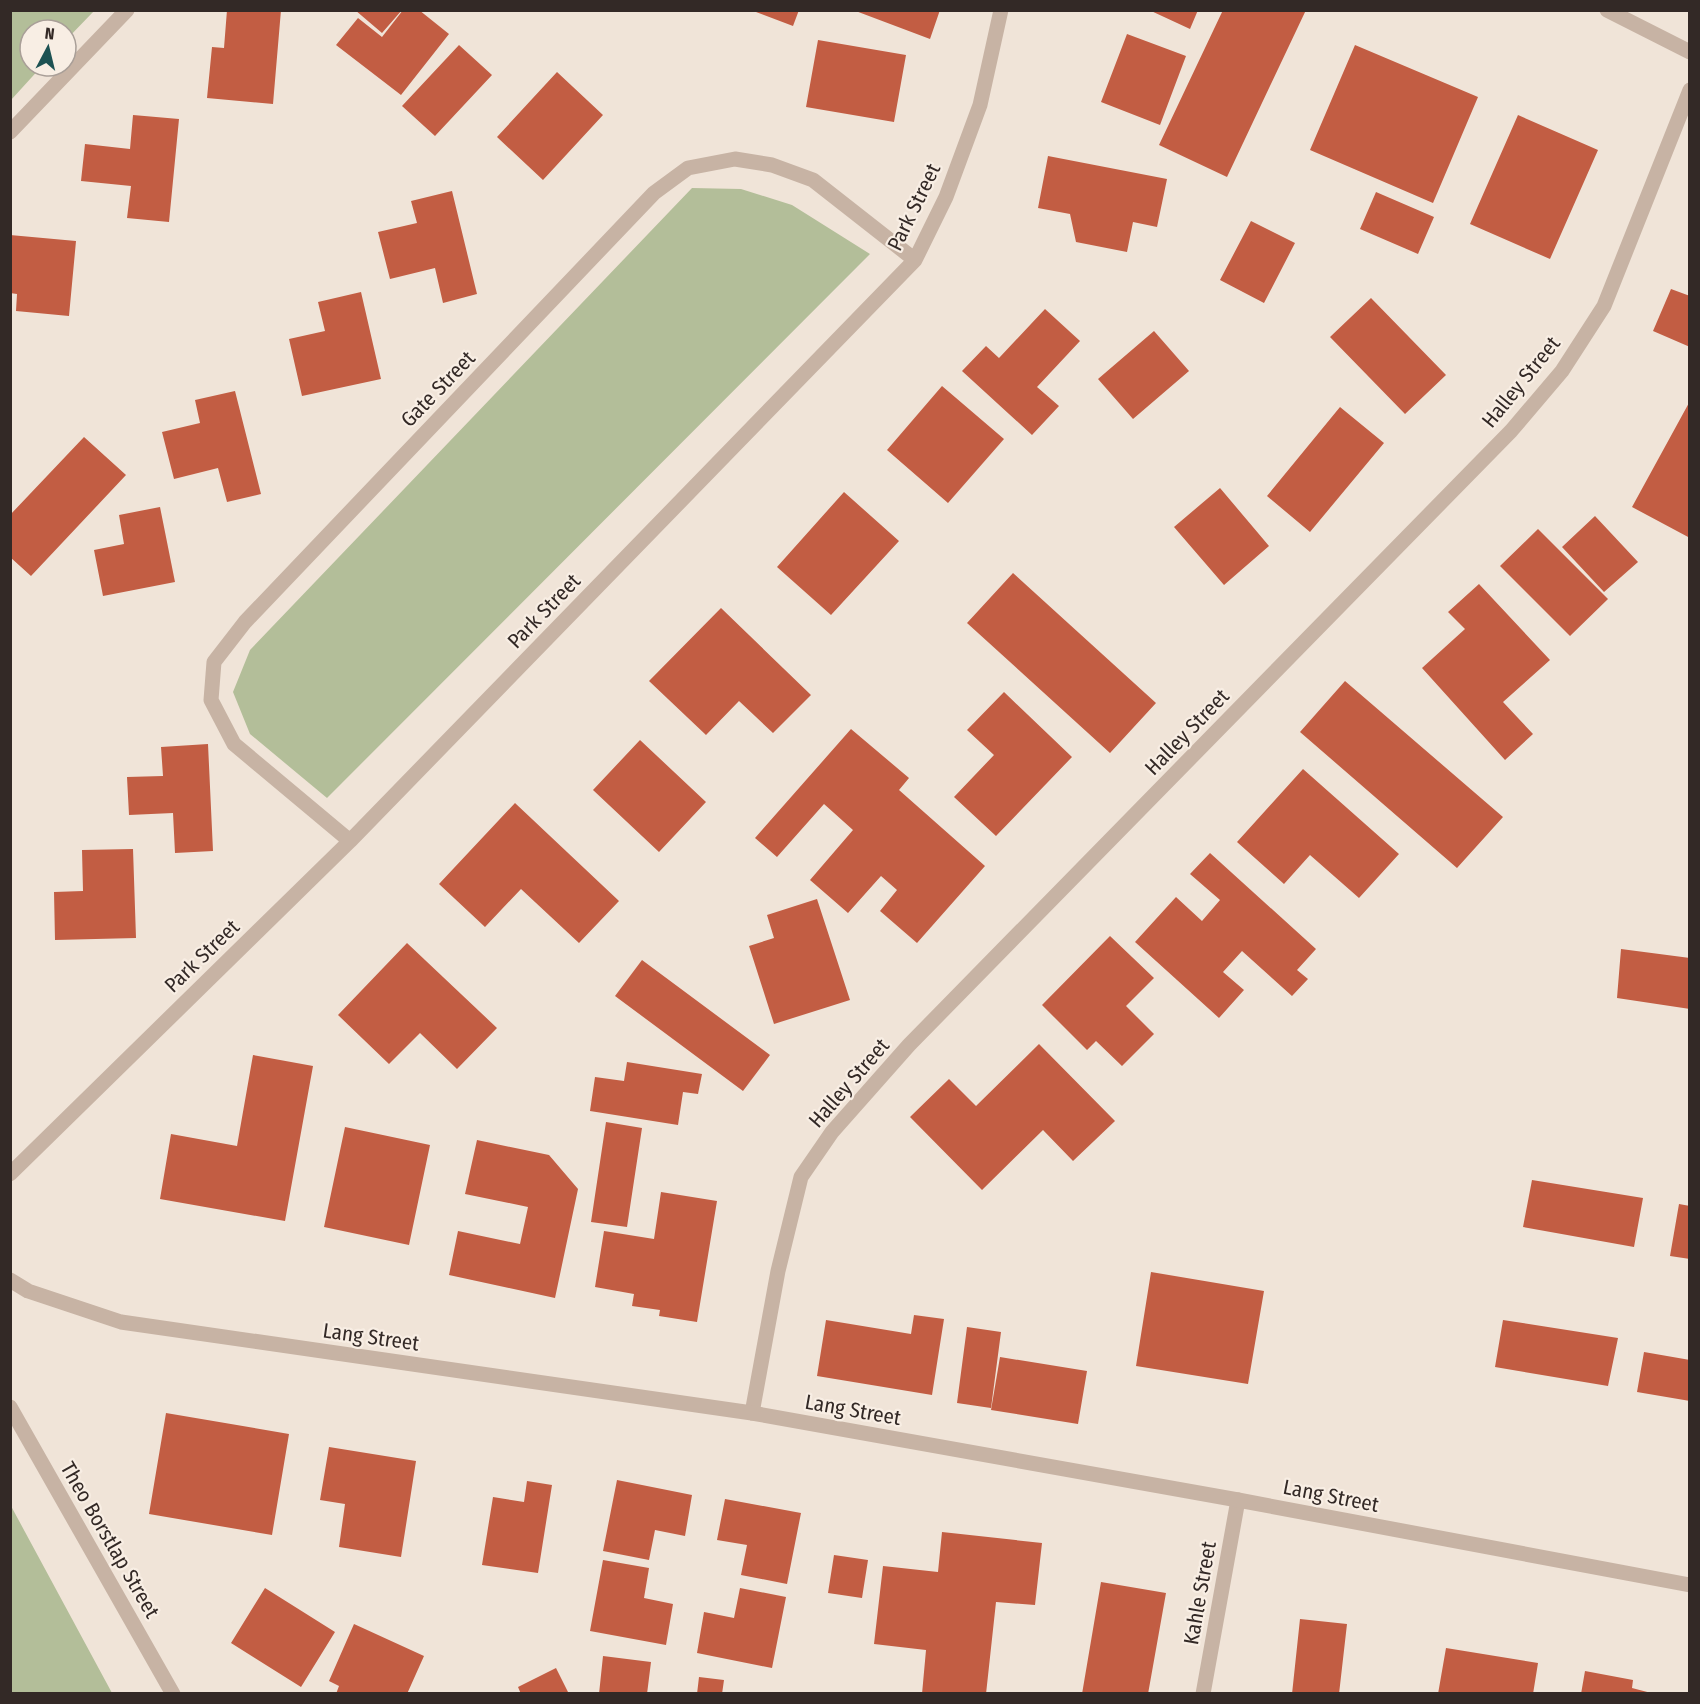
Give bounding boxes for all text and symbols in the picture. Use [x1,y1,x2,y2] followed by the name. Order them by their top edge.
[18,18,78,78] north arrow
[44,24,56,44] text: N
[882,159,946,255] street label: Park Street
[1476,331,1566,433] street label: Halley Street
[395,345,481,432] street label: Gate Street
[502,568,586,654] street label: Park Street
[1139,683,1235,781] street label: Halley Street
[159,914,245,998] street label: Park Street
[803,1033,895,1133] street label: Halley Street
[321,1317,421,1357] street label: Lang Street
[803,1389,903,1431] street label: Lang Street
[55,1457,165,1623] street label: Theo Borstlap Street
[1281,1474,1381,1518] street label: Lang Street
[1178,1539,1222,1647] street label: Kahle Street

